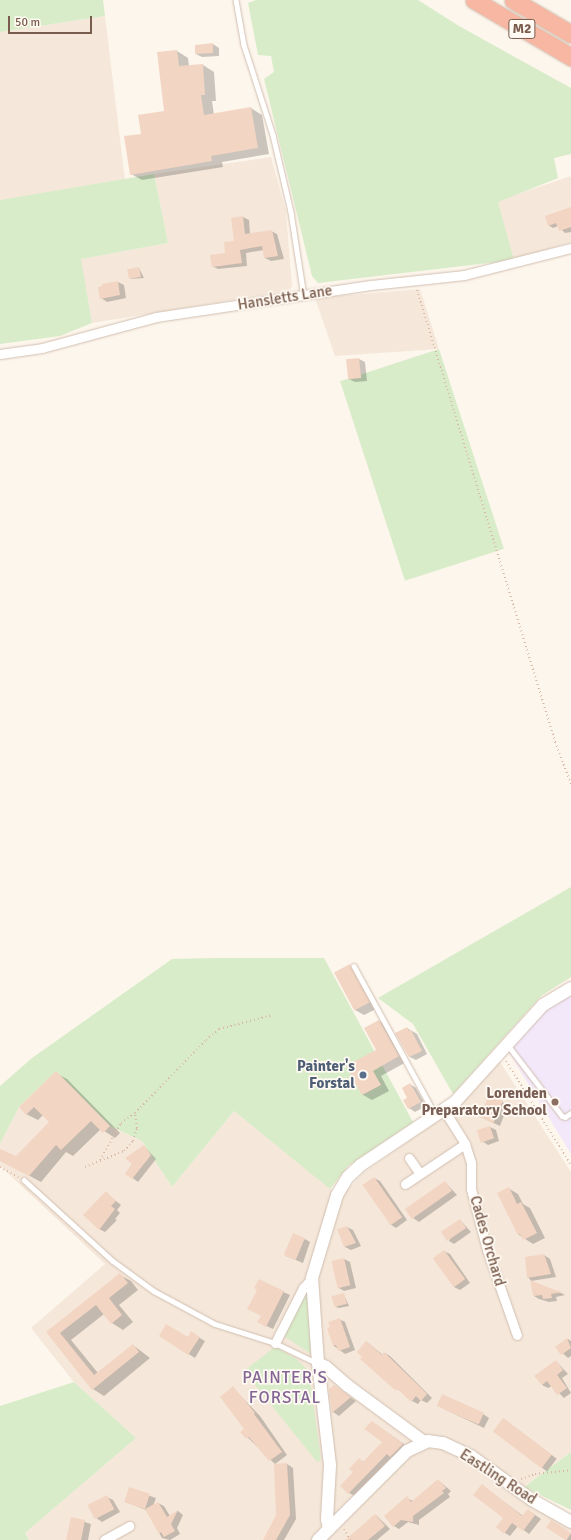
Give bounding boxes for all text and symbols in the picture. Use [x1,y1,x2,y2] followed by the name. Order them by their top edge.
[10,8,94,34] scale bar
[15,15,40,30] text: 50 m
[508,17,536,41] road number: M2
[236,282,334,314] street label: Hansletts Lane
[297,1057,355,1092] place label: Painter's Forstal
[358,1070,368,1080] marker: Painter's Forstal
[421,1084,547,1119] place label: Lorenden Preparatory School
[550,1097,560,1107] marker: Lorenden Preparatory School
[466,1194,508,1288] street label: Cades Orchard
[242,1368,328,1408] district label: PAINTER'S FORSTAL
[456,1446,540,1508] street label: Eastling Road

